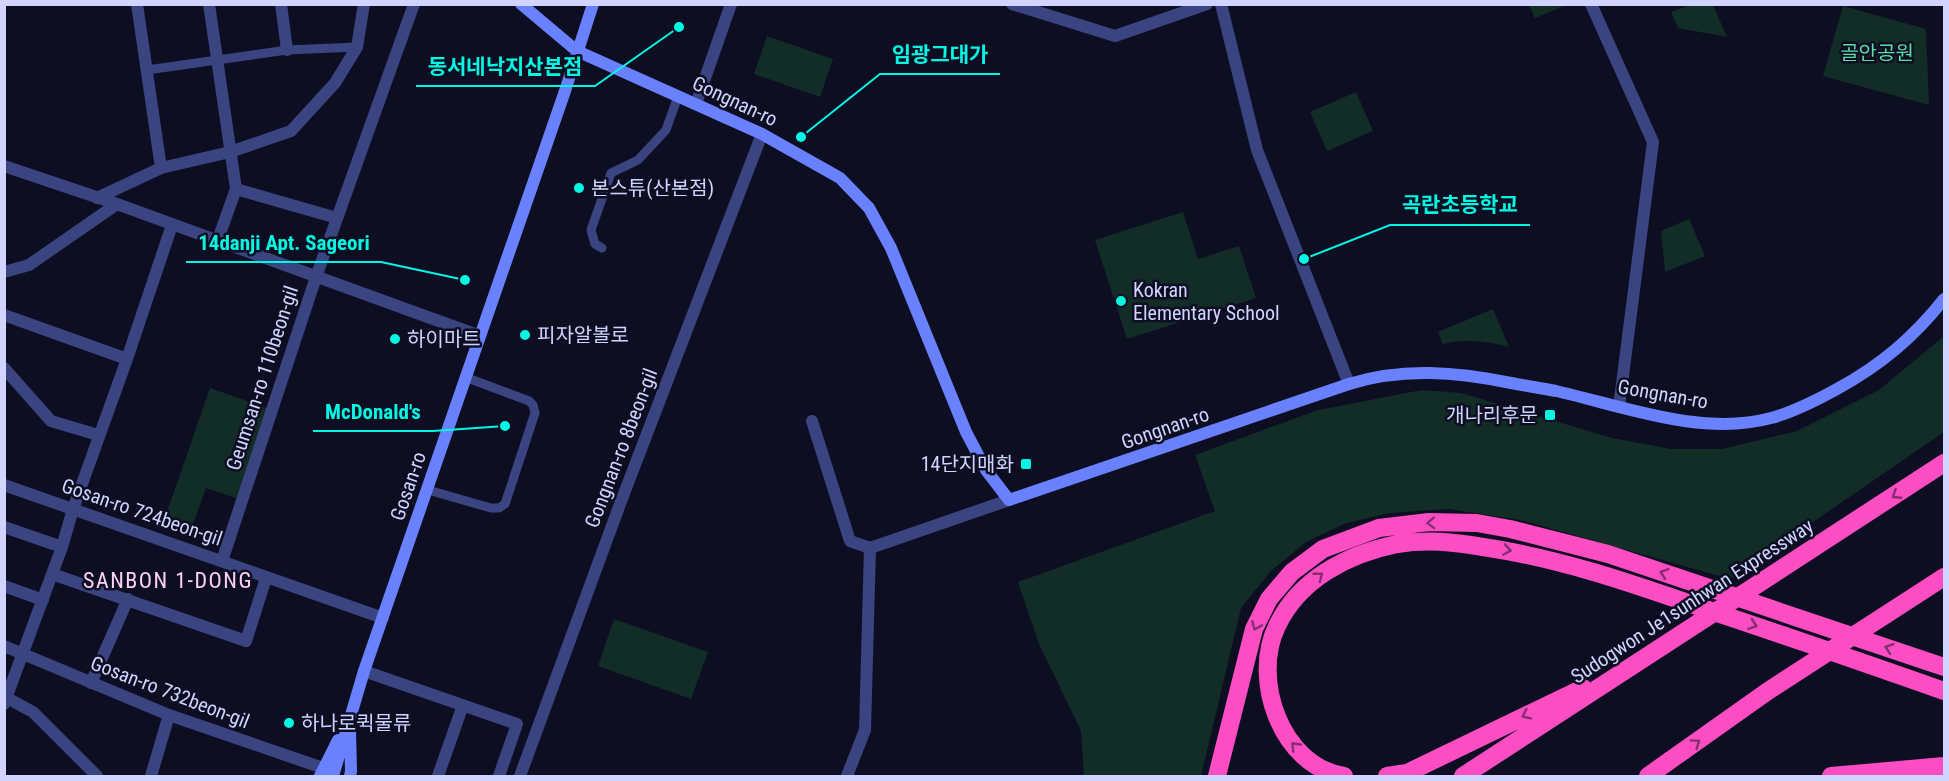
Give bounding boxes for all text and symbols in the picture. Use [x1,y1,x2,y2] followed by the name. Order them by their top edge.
[880,35,1000,74] callout: 임광그대가
[1840,41,1914,65] park label: 골안공원
[892,43,988,67] text: 임광그대가
[416,47,595,86] callout: 동서네낙지산본점
[428,55,582,79] text: 동서네낙지산본점
[689,71,781,131] street label: Gongnan-ro
[591,176,714,200] place label: 본스튜(산본점)
[572,181,586,195] marker: 본스튜(산본점)
[1390,186,1530,225] callout: 곡란초등학교
[1402,193,1518,217] text: 곡란초등학교
[186,223,381,262] callout: 14danji Apt. Sageori
[198,231,370,255] text: 14danji Apt. Sageori
[1133,278,1280,325] place label: Kokran Elementary School
[221,283,303,473] street label: Geumsan-ro 110beon-gil
[1114,294,1128,308] marker: Kokran Elementary School
[537,323,629,347] place label: 피자알볼로
[407,327,481,351] place label: 하이마트
[518,328,532,342] marker: 피자알볼로
[388,332,402,346] marker: 하이마트
[580,365,662,531] street label: Gongnan-ro 8beon-gil
[1616,374,1710,414] street label: Gongnan-ro
[313,392,433,431] callout: McDonald's
[325,400,421,424] text: McDonald's
[1118,402,1212,454] street label: Gongnan-ro
[1446,403,1538,427] place label: 개나리후문
[1543,408,1557,422] marker: 개나리후문
[385,448,431,524] street label: Gosan-ro
[921,452,1014,476] place label: 14단지매화
[1019,457,1033,471] marker: 14단지매화
[59,473,225,551] street label: Gosan-ro 724beon-gil
[1891,488,1902,499] one-way arrow
[1566,514,1818,688] street label: Sudogwon Je1sunhwan Expressway
[1426,516,1435,529] one-way arrow
[1502,544,1511,556] one-way arrow
[1659,567,1670,580] one-way arrow
[83,568,253,593] district label: SANBON 1-DONG
[1313,572,1324,583] one-way arrow
[1747,618,1758,630] one-way arrow
[1251,619,1263,630] one-way arrow
[1884,643,1895,656] one-way arrow
[87,651,253,733] street label: Gosan-ro 732beon-gil
[1522,708,1533,720] one-way arrow
[301,711,411,735] place label: 하나로퀵물류
[282,716,296,730] marker: 하나로퀵물류
[1689,739,1700,750] one-way arrow
[1291,743,1302,753] one-way arrow

